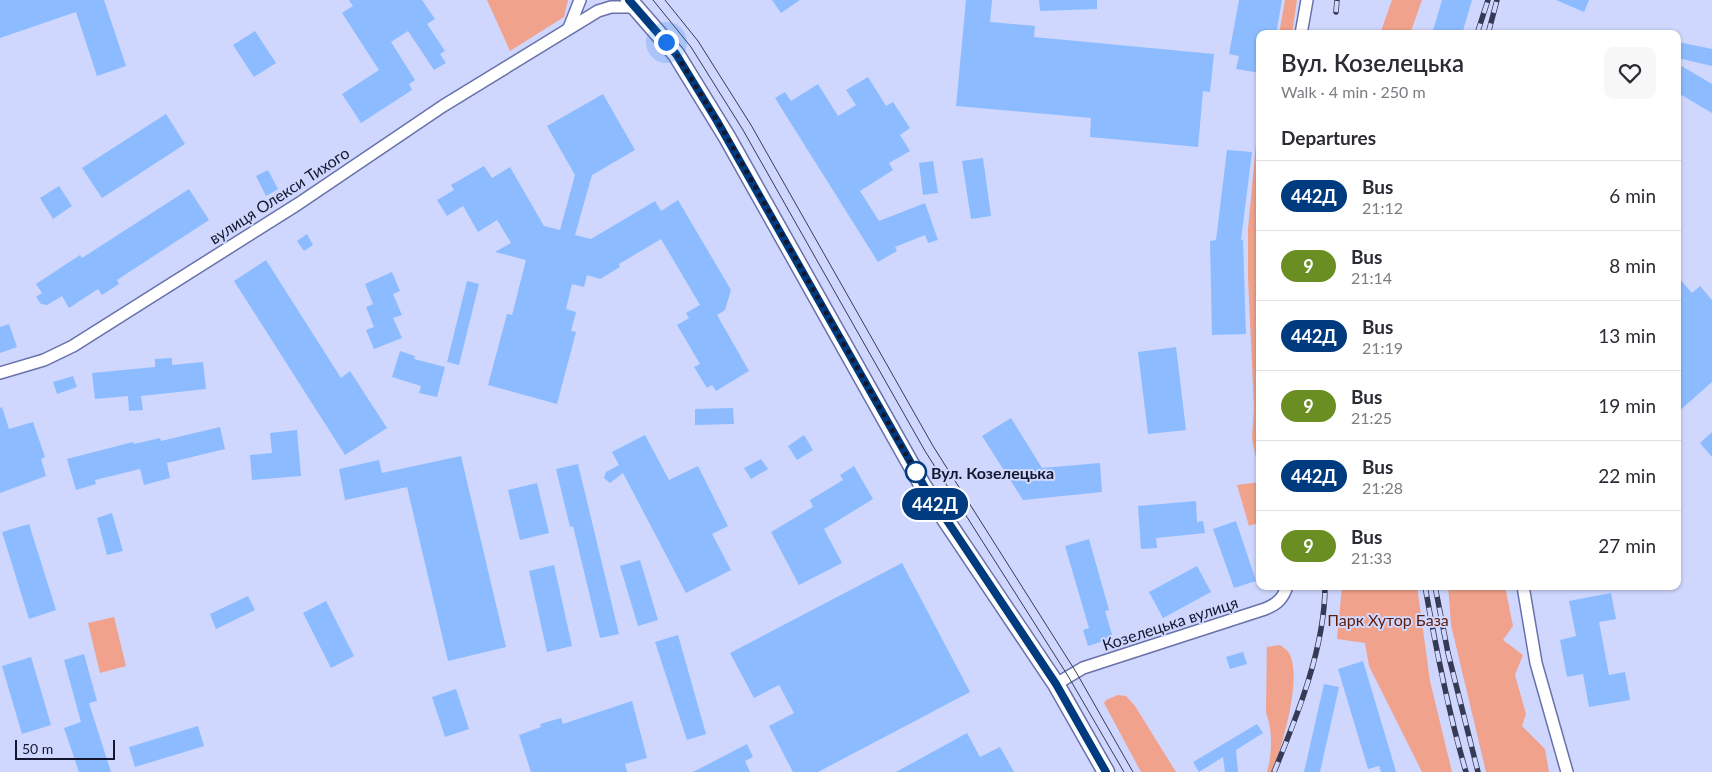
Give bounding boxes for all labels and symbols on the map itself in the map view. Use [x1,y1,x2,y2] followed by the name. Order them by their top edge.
[654,30,679,55] your location
[205,143,353,247] street label: вулиця Олекси Тихого
[905,461,927,483] marker: Вул. Козелецька
[931,463,1054,482] place label: Вул. Козелецька
[900,488,970,520] line badge: 442Д
[1100,592,1240,654] street label: Козелецька вулиця
[1327,610,1449,629] park label: Парк Хутор База
[15,737,115,760] scale bar

